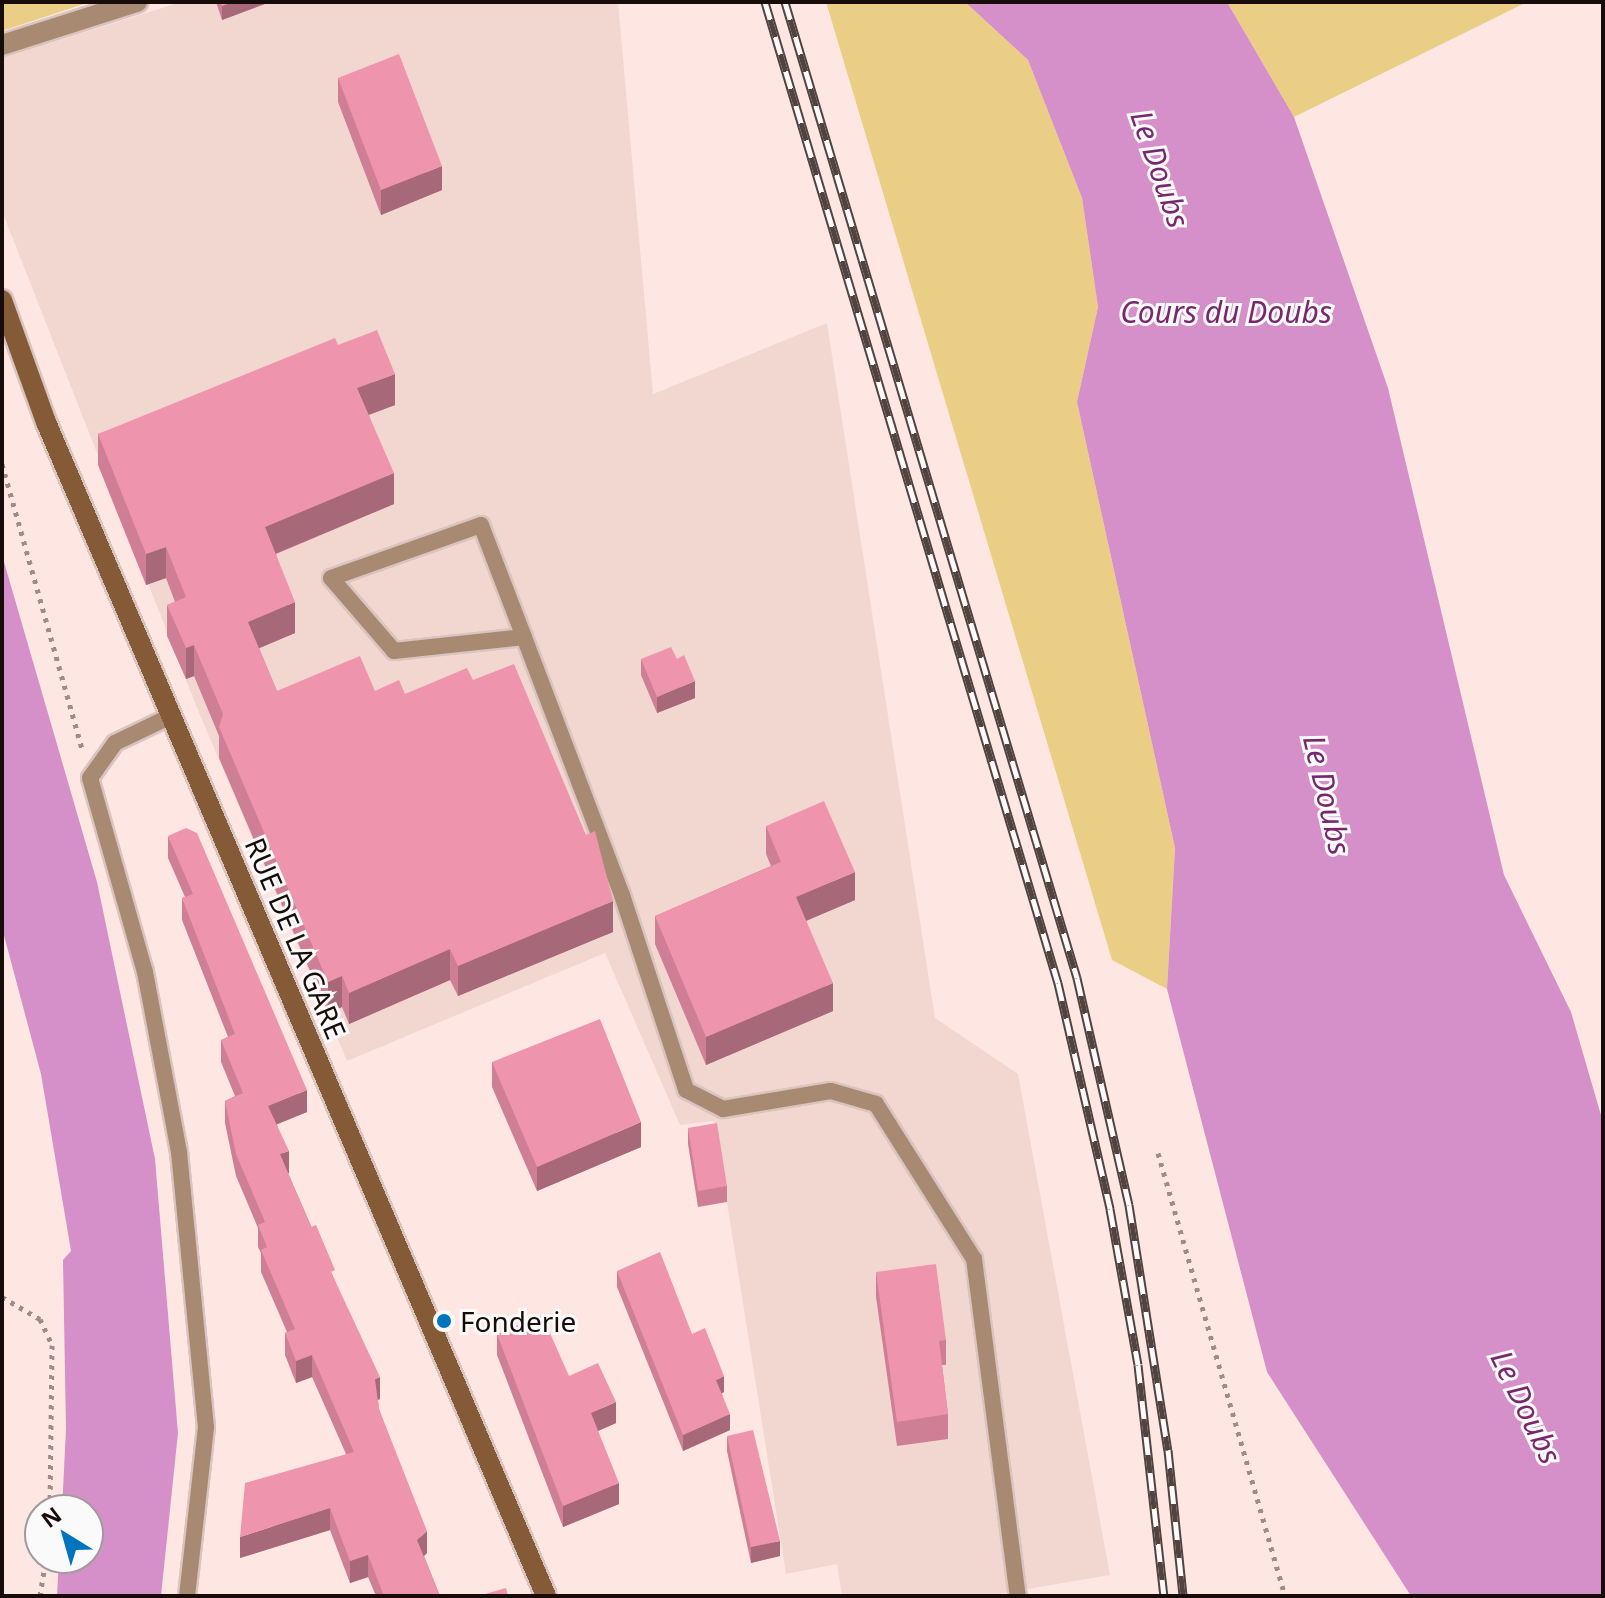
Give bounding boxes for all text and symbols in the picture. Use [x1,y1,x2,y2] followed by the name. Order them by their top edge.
[1123,106,1197,232] water label: Le Doubs
[1120,294,1332,330] water label: Cours du Doubs
[1296,732,1358,858] water label: Le Doubs
[239,832,353,1044] street label: RUE DE LA GARE
[460,1304,576,1338] place label: Fonderie
[435,1312,453,1330] marker: Fonderie
[1483,1344,1569,1470] water label: Le Doubs
[24,1494,104,1574] north arrow
[35,1499,67,1534] text: N

